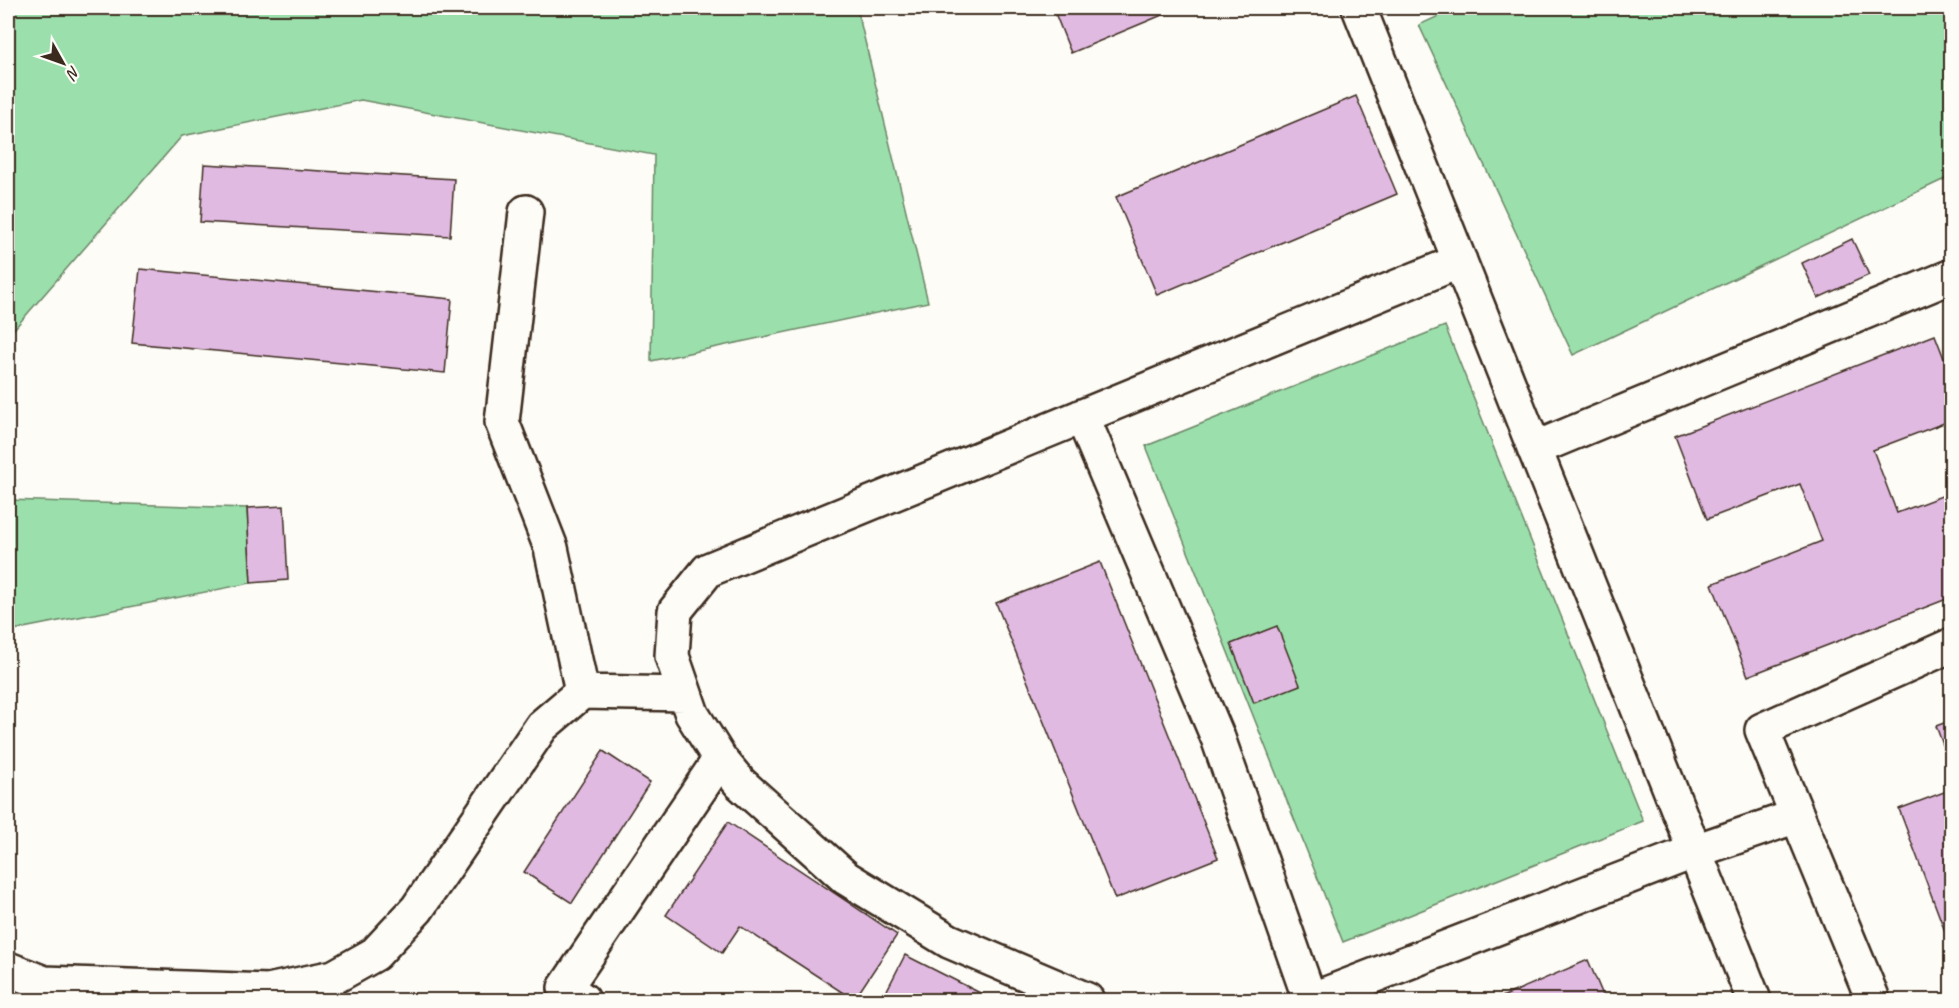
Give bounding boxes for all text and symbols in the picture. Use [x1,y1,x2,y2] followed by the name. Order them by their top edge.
[33,33,93,93] north arrow
[61,62,85,85] text: N

